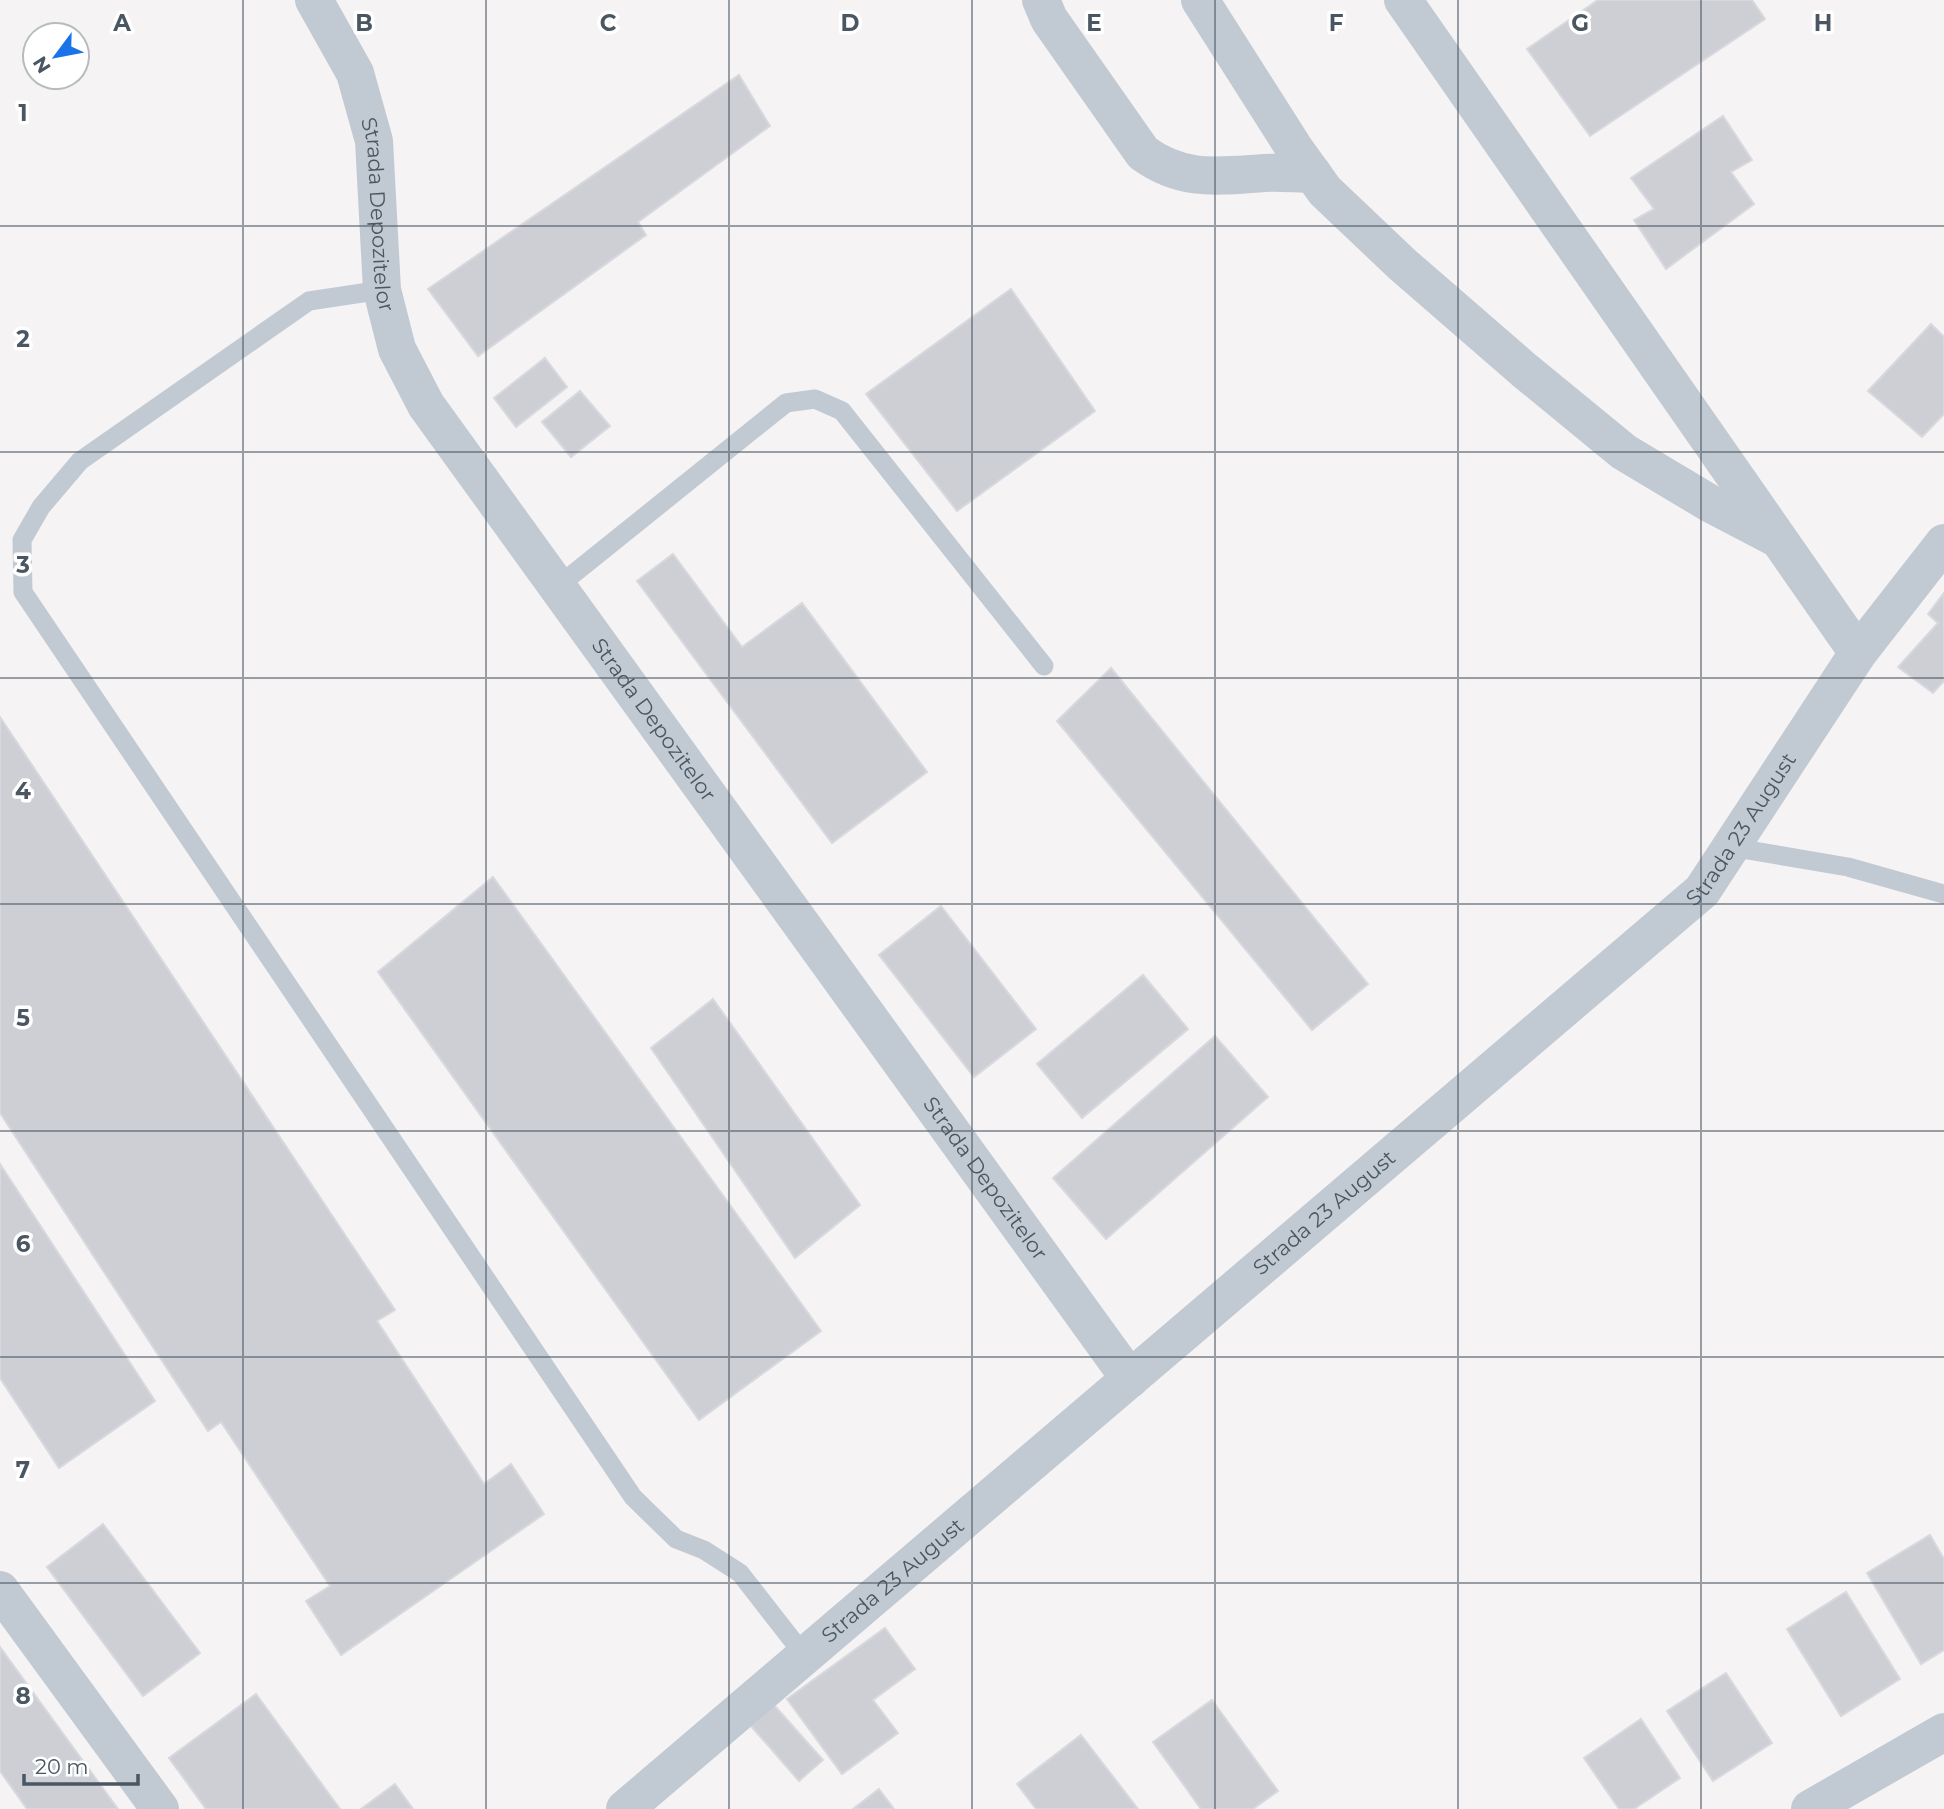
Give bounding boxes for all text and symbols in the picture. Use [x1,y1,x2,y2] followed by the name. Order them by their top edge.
[112,9,131,37] text: A
[355,9,373,37] text: B
[600,9,617,37] text: C
[841,9,860,37] text: D
[1086,9,1102,37] text: E
[1329,9,1344,37] text: F
[1571,9,1589,37] text: G
[1814,9,1832,37] text: H
[21,21,91,91] north arrow
[28,52,56,77] text: N
[18,99,28,127] text: 1
[356,114,400,314] street label: Strada Depozitelor
[16,325,30,353] text: 2
[15,551,30,579] text: 3
[587,633,721,806] street label: Strada Depozitelor
[1681,748,1801,911] street label: Strada 23 August
[15,777,31,805] text: 4
[16,1004,30,1032] text: 5
[918,1092,1053,1265] street label: Strada Depozitelor
[1248,1145,1400,1280] street label: Strada 23 August
[16,1230,31,1258] text: 6
[16,1456,30,1484] text: 7
[816,1513,969,1648] street label: Strada 23 August
[15,1682,31,1710] text: 8
[24,1742,138,1786] scale bar
[35,1754,89,1779] text: 20 m

